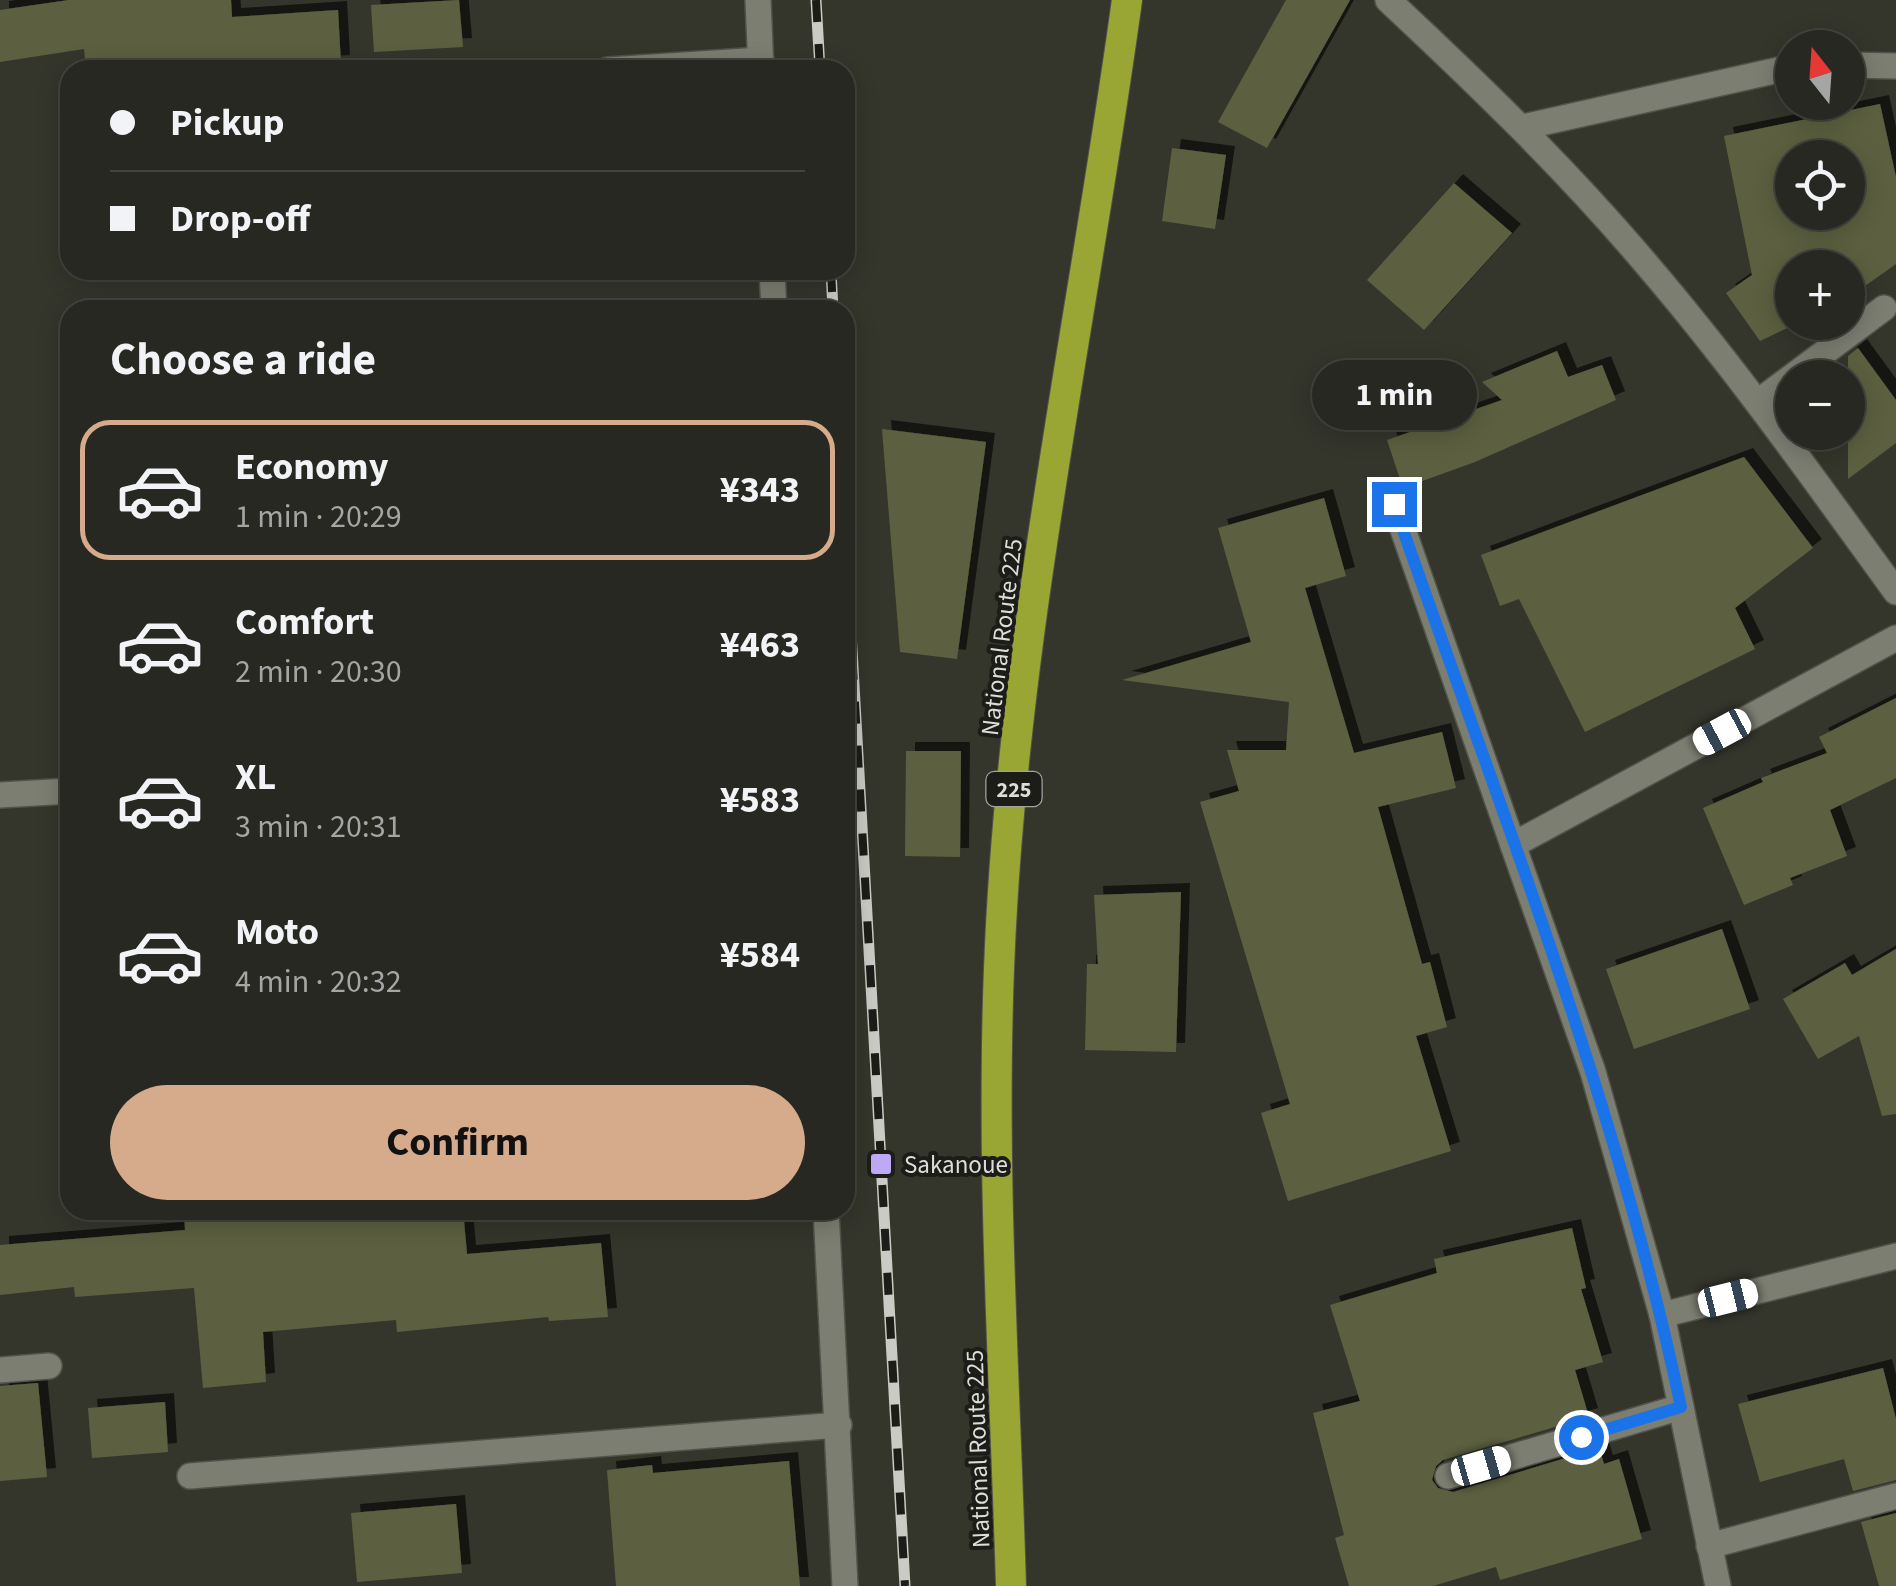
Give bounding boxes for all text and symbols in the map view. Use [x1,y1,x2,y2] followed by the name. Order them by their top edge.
[1775,30,1865,120] north arrow
[1775,30,1865,450] map controls
[170,96,284,150] text: Pickup
[1775,140,1865,230] button: locate
[170,192,310,246] text: Drop-off
[1775,250,1865,340] button: +
[110,328,376,392] text: Choose a ride
[1312,359,1476,429] callout: 1 min
[1775,360,1865,450] button: −
[1356,372,1433,418] text: 1 min
[235,440,388,494] text: Economy
[115,445,205,535] icon: car
[720,463,800,517] text: ¥343
[1372,482,1417,527] route end
[235,494,402,540] text: 1 min · 20:29
[972,537,1032,738] street label: National Route 225
[235,595,374,649] text: Comfort
[115,600,205,690] icon: car
[720,618,800,672] text: ¥463
[235,649,402,695] text: 2 min · 20:30
[1688,705,1756,759] car
[235,750,276,804] text: XL
[115,755,205,845] icon: car
[986,772,1042,806] road number: 225
[720,773,800,827] text: ¥583
[235,804,402,850] text: 3 min · 20:31
[235,905,319,959] text: Moto
[115,910,205,1000] icon: car
[720,928,800,982] text: ¥584
[235,959,402,1005] text: 4 min · 20:32
[110,1085,805,1200] button: Confirm
[904,1147,1008,1183] place label: Sakanoue
[868,1151,894,1177] marker: Sakanoue
[1695,1276,1761,1320] car
[957,1349,999,1549] street label: National Route 225
[1559,1415,1604,1460] route start
[1448,1443,1514,1489] car

